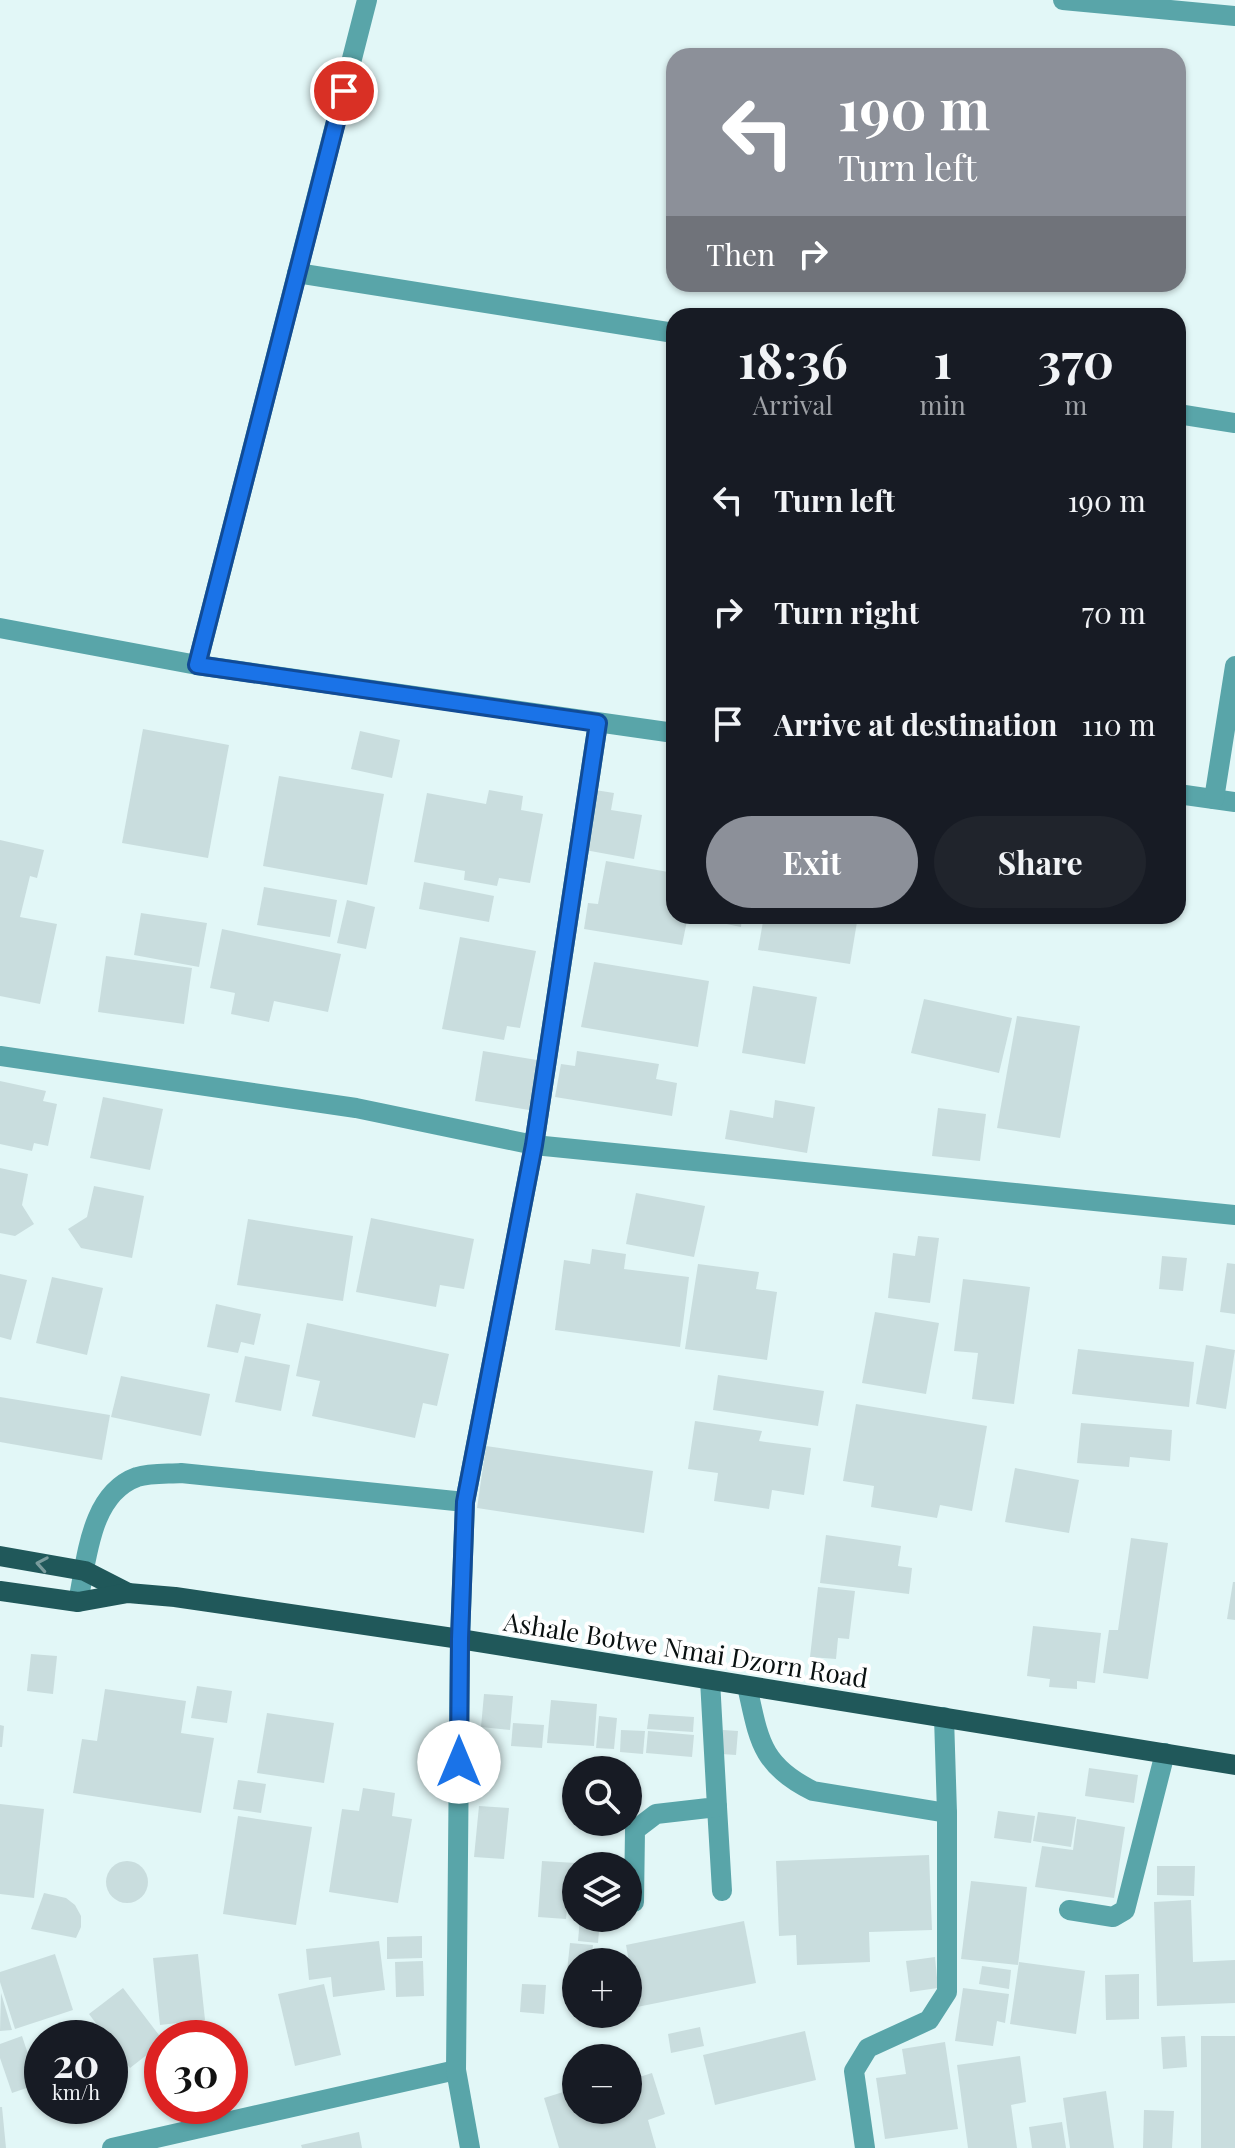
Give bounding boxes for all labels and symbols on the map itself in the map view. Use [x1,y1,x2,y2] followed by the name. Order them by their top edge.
[310,57,378,125] pin
[35,1556,49,1573] one-way arrow
[500,1603,871,1695] street label: Ashale Botwe Nmai Dzorn Road
[417,1720,501,1804] position arrow
[144,2020,248,2124] speed limit sign: 30

